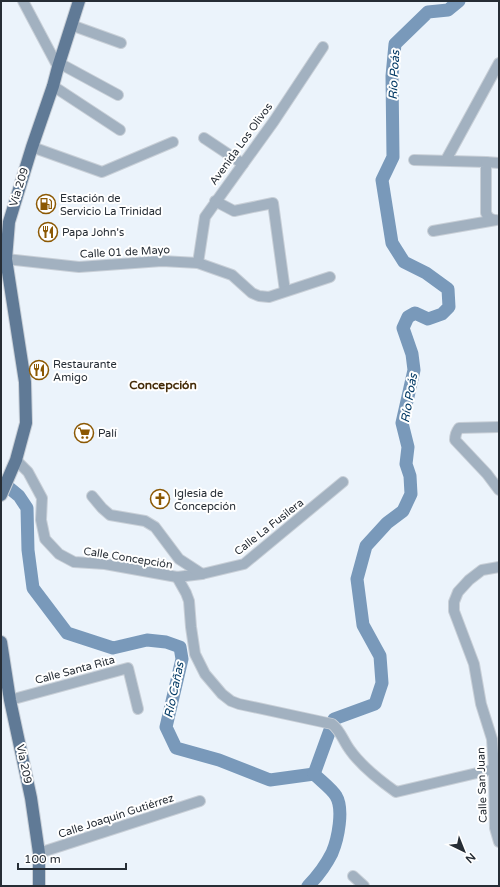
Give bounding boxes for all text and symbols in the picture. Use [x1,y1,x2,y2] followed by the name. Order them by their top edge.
[386,49,402,100] water label: Río Poás
[207,100,275,188] street label: Avenida Los Olivos
[7,166,31,208] street label: Vía 209
[60,192,162,218] place label: Estación de Servicio La Trinidad
[35,193,57,215] fuel station icon: Estación de Servicio La Trinidad
[37,221,59,243] restaurant icon: Papa John's
[62,226,124,239] place label: Papa John's
[80,243,171,261] street label: Calle 01 de Mayo
[53,358,117,384] place label: Restaurante Amigo
[28,359,50,381] restaurant icon: Restaurante Amigo
[398,371,420,424] water label: Río Poás
[129,378,197,393] district label: Concepción
[73,422,95,444] supermarket icon: Palí
[98,427,117,440] place label: Palí
[174,487,236,513] place label: Iglesia de Concepción
[149,488,171,510] church icon: Iglesia de Concepción
[232,496,306,558] street label: Calle La Fusilera
[82,545,174,571] street label: Calle Concepción
[34,653,116,687] street label: Calle Santa Rita
[161,660,187,719] water label: Río Cañas
[13,743,35,785] street label: Vía 209
[474,747,490,823] street label: Calle San Juan
[57,791,176,841] street label: Calle Joaquín Gutiérrez
[444,831,484,871] north arrow
[18,845,126,871] scale bar
[463,850,478,866] text: N
[24,852,61,866] text: 100 m

